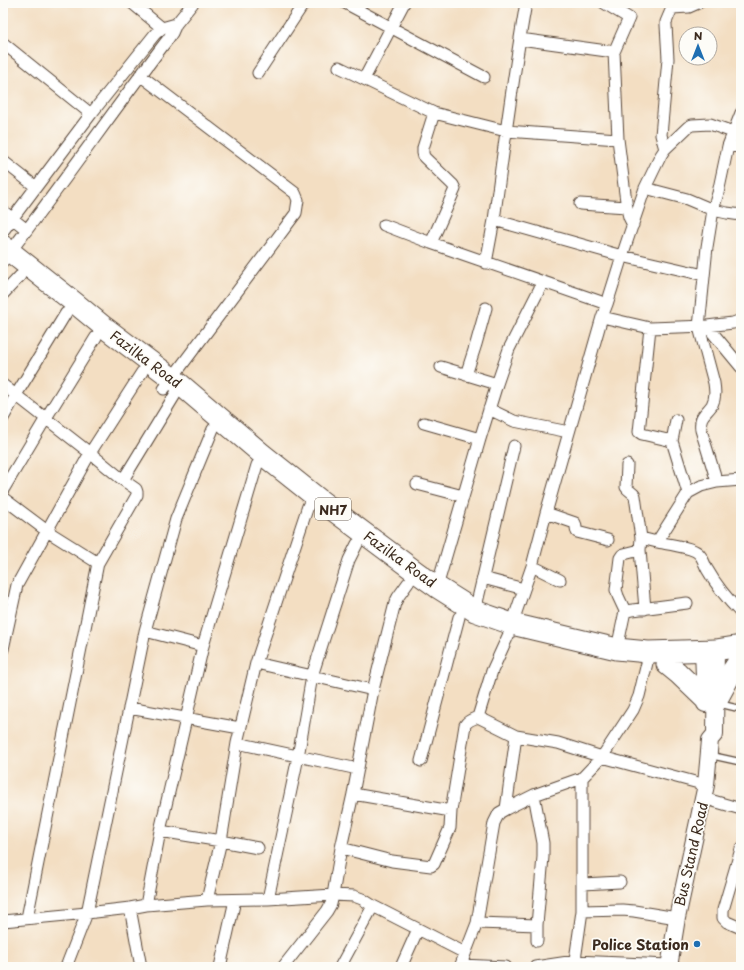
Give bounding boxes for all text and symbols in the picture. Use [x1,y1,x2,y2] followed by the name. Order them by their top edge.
[678,26,718,66] north arrow
[694,27,703,44] text: N
[106,325,186,393] street label: Fazilka Road
[315,498,351,520] road number: NH7
[359,525,441,593] street label: Fazilka Road
[669,800,713,908] street label: Bus Stand Road
[592,934,689,955] place label: Police Station
[692,939,702,949] marker: Police Station

